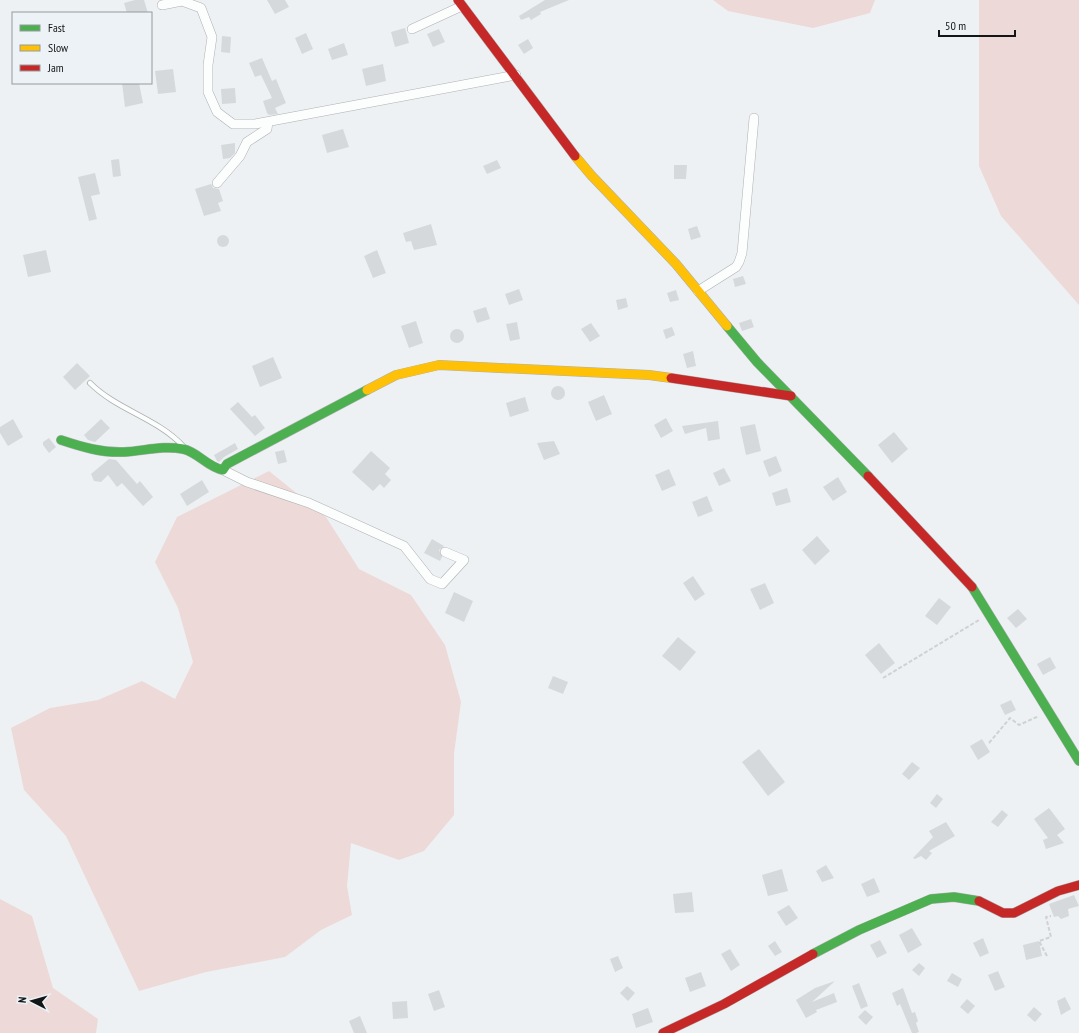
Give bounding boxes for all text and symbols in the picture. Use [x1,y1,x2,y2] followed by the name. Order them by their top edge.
[12,12,152,84] legend
[939,12,1015,38] scale bar
[945,18,966,33] text: 50 m
[48,20,66,35] text: Fast
[48,40,69,55] text: Slow
[47,60,64,75] text: Jam
[12,981,52,1021] north arrow
[15,996,29,1004] text: N

